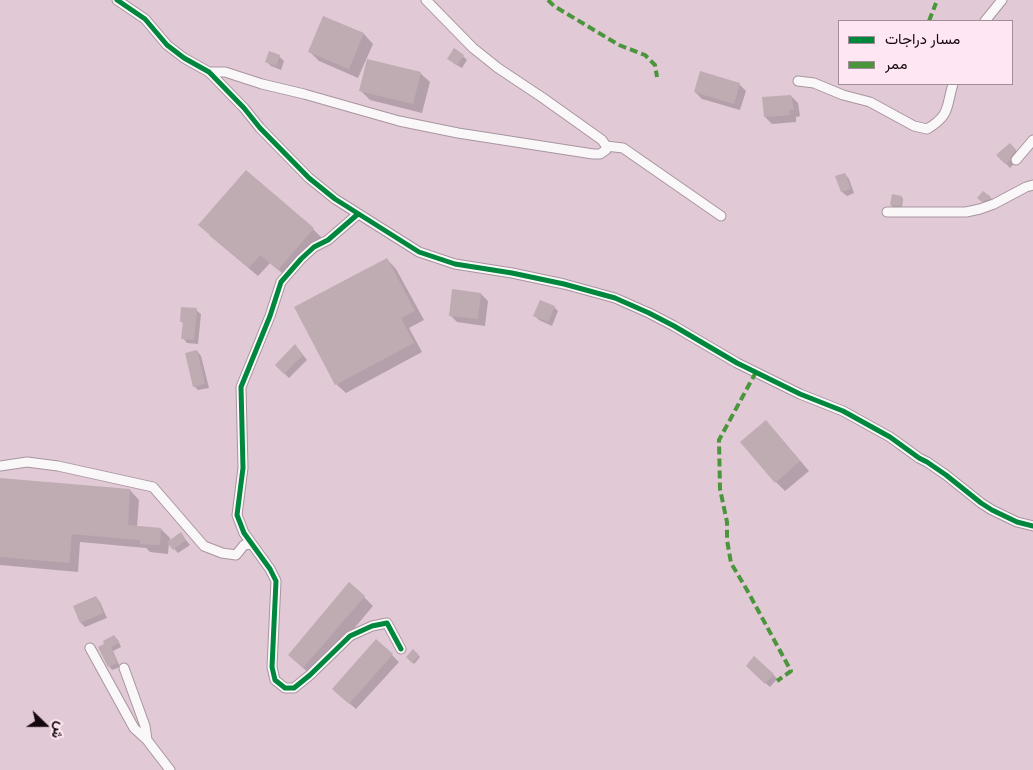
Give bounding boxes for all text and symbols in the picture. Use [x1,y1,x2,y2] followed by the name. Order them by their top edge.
[838,20,1013,85] legend
[885,28,960,48] text: مسار دراجات
[885,53,907,73] text: ممر
[20,700,70,750] north arrow
[47,719,71,742] text: ش

